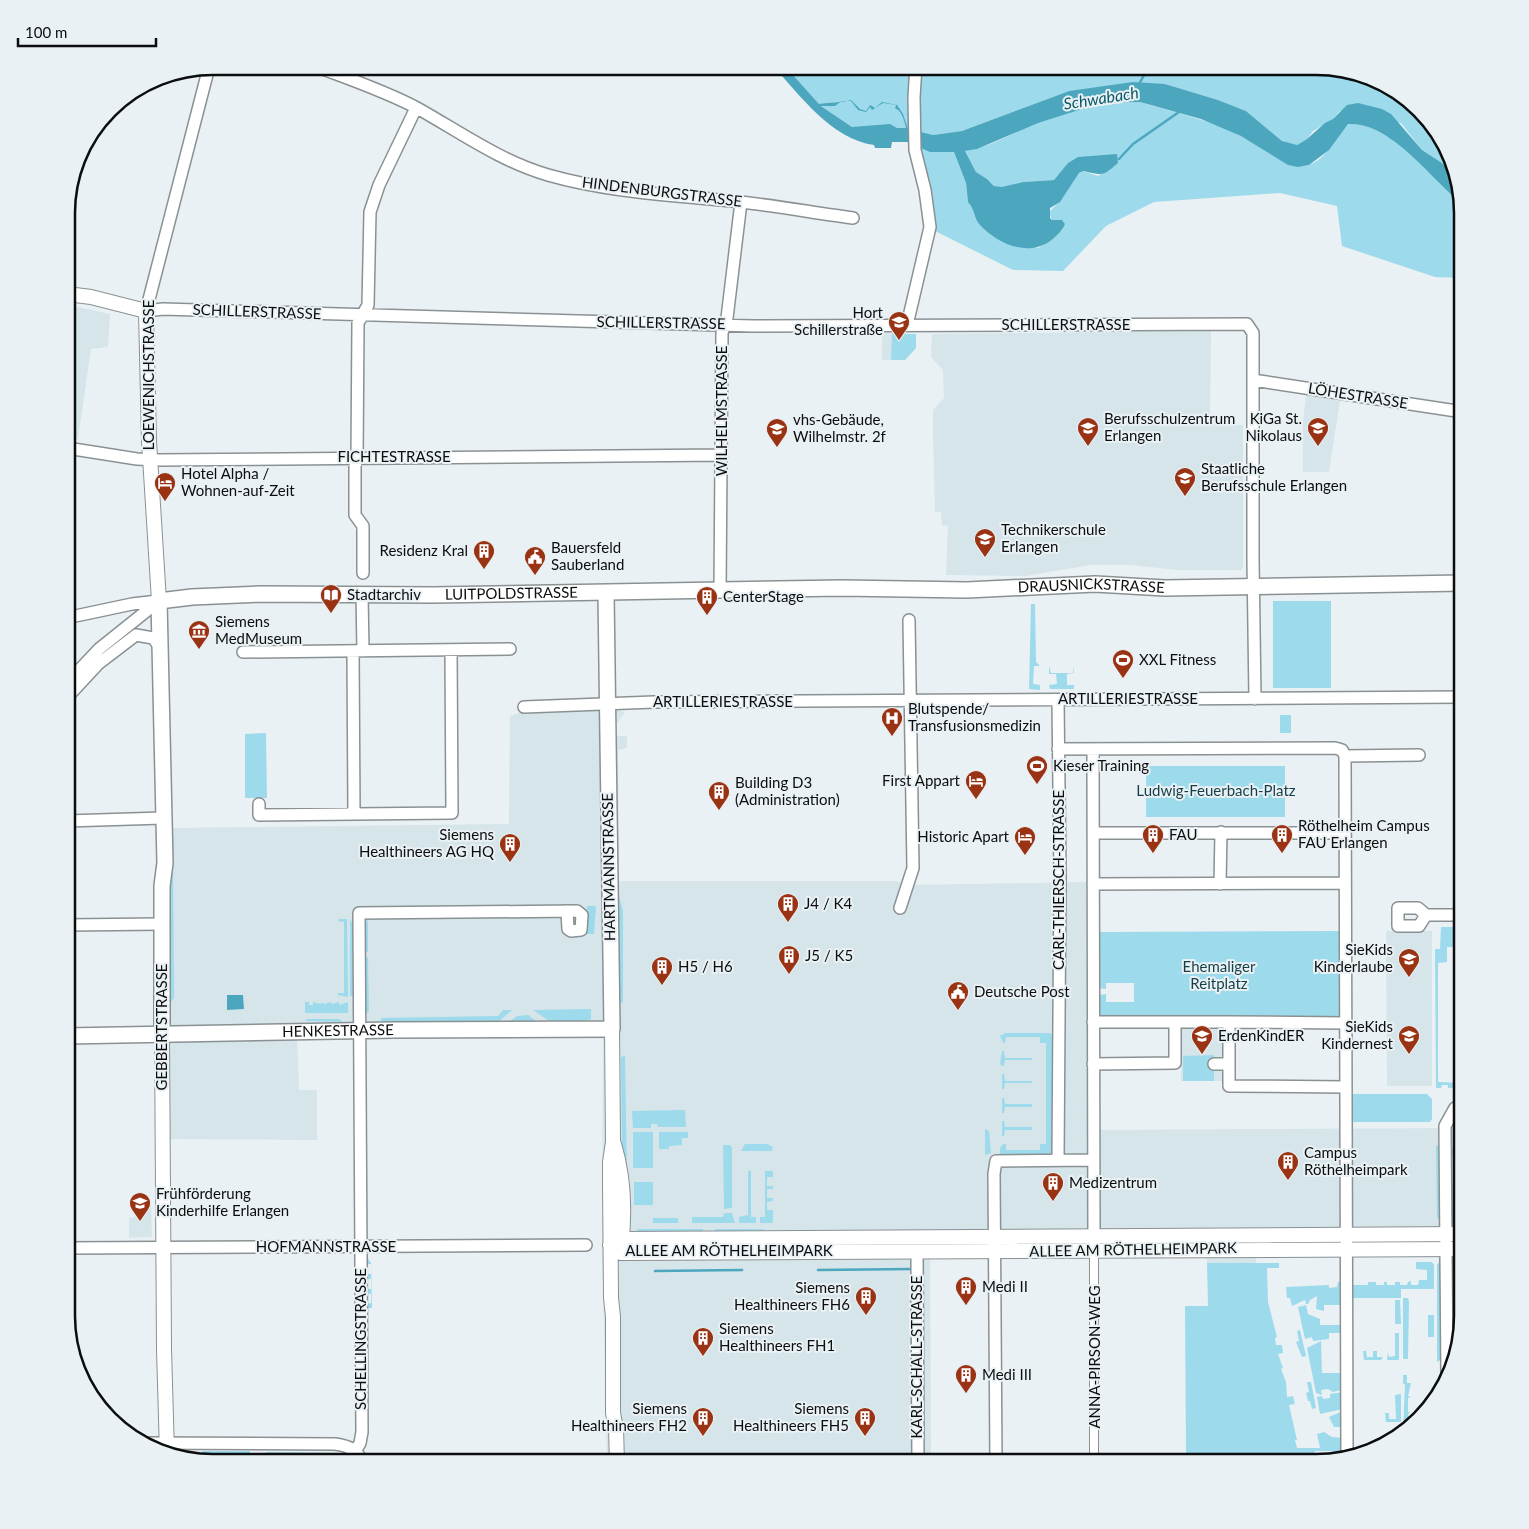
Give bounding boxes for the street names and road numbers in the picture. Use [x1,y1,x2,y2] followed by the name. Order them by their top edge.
[581,172,743,210] street label: HINDENBURGSTRASSE
[139,300,157,450] street label: LOEWENICHSTRASSE
[192,300,322,322] street label: SCHILLERSTRASSE
[596,312,726,332] street label: SCHILLERSTRASSE
[1002,315,1130,333] street label: SCHILLERSTRASSE
[712,346,730,476] street label: WILHELMSTRASSE
[1307,378,1409,412] street label: LÖHESTRASSE
[337,447,451,465] street label: FICHTESTRASSE
[1017,574,1165,596] street label: DRAUSNICKSTRASSE
[445,583,578,603] street label: LUITPOLDSTRASSE
[1058,689,1198,707] street label: ARTILLERIESTRASSE
[653,692,793,710] street label: ARTILLERIESTRASSE
[1049,790,1067,970] street label: CARL-THIERSCH-STRASSE
[598,793,618,941] street label: HARTMANNSTRASSE
[152,963,170,1091] street label: GEBBERTSTRASSE
[282,1020,394,1040] street label: HENKESTRASSE
[256,1237,396,1255] street label: HOFMANNSTRASSE
[1029,1238,1237,1260] street label: ALLEE AM RÖTHELHEIMPARK
[625,1241,833,1259] street label: ALLEE AM RÖTHELHEIMPARK
[351,1268,369,1410] street label: SCHELLINGSTRASSE
[907,1276,925,1438] street label: KARL-SCHALL-STRASSE
[1085,1285,1103,1429] street label: ANNA-PIRSON-WEG

